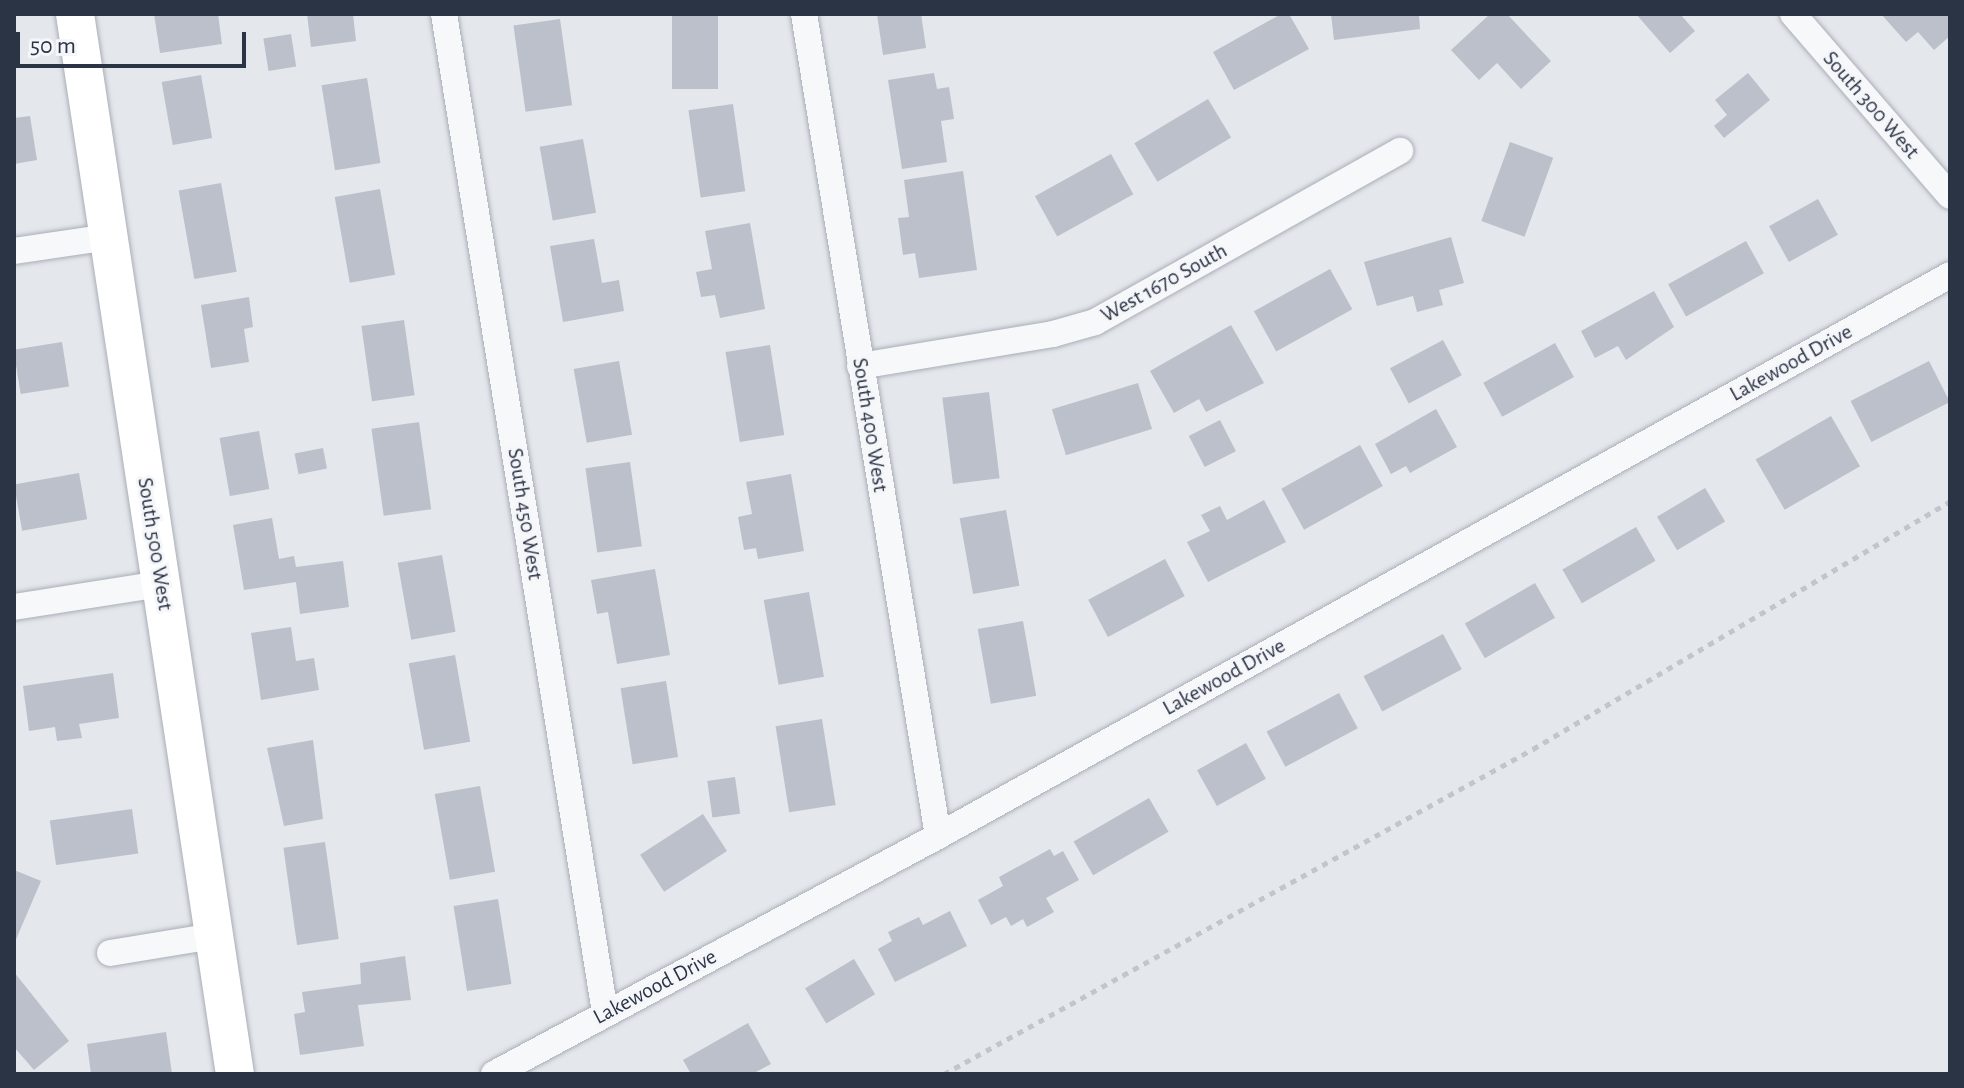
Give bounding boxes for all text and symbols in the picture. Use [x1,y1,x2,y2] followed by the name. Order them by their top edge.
[20,16,250,66] scale bar
[30,34,76,58] text: 50 m
[1817,46,1925,164] street label: South 300 West
[1096,237,1232,329] street label: West 1670 South
[1725,318,1857,408] street label: Lakewood Drive
[846,356,894,494] street label: South 400 West
[502,446,548,582] street label: South 450 West
[131,476,179,612] street label: South 500 West
[1158,632,1290,722] street label: Lakewood Drive
[589,943,721,1031] street label: Lakewood Drive

